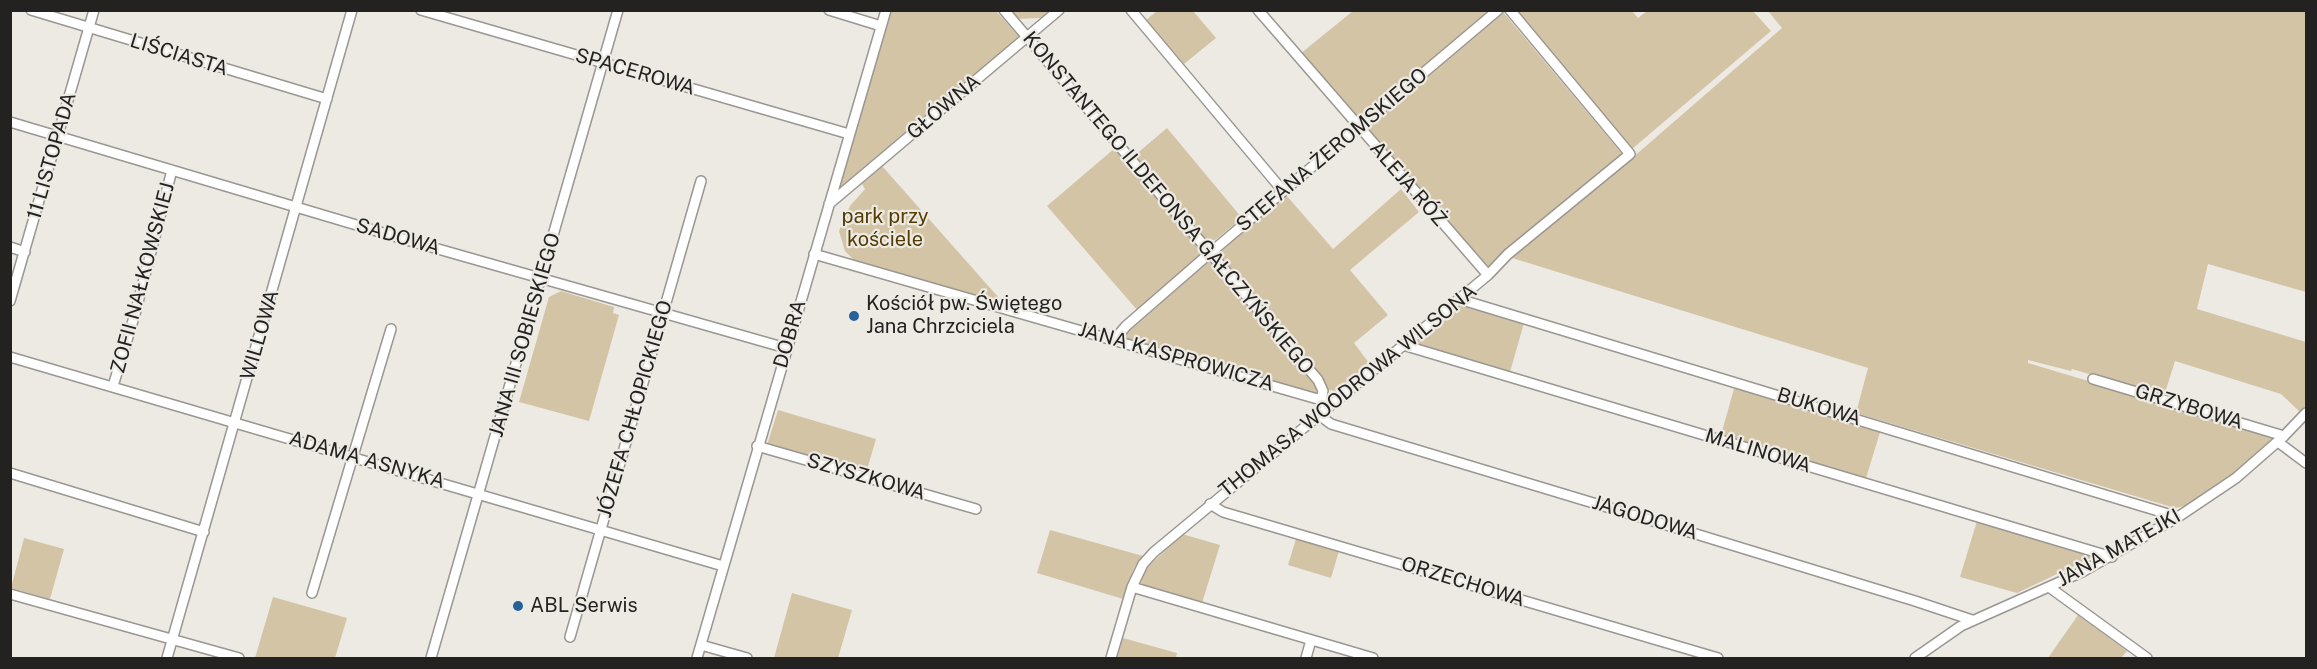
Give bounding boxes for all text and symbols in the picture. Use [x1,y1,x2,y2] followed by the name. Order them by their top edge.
[1017,27,1319,379] street label: KONSTANTEGO ILDEFONSA GAŁCZYŃSKIEGO
[127,29,231,81] street label: LIŚCIASTA
[572,43,698,101] street label: SPACEROWA
[1232,63,1432,237] street label: STEFANA ŻEROMSKIEGO
[902,69,986,145] street label: GŁÓWNA
[22,90,82,222] street label: 11 LISTOPADA
[1365,137,1451,231] street label: ALEJA RÓŻ
[106,180,180,376] street label: ZOFII NAŁKOWSKIEJ
[842,205,928,252] park label: park przy kościele
[353,214,443,260] street label: SADOWA
[484,230,566,440] street label: JANA III SOBIESKIEGO
[1214,279,1482,503] street label: THOMASA WOODROWA WILSONA
[236,287,284,383] street label: WILLOWA
[866,292,1062,339] place label: Kościół pw. Świętego Jana Chrzciciela
[769,297,811,371] street label: DOBRA
[592,298,678,520] street label: JÓZEFA CHŁOPICKIEGO
[847,309,861,323] marker: Kościół pw. Świętego Jana Chrzciciela
[1075,318,1277,396] street label: JANA KASPROWICZA
[2132,379,2246,435] street label: GRZYBOWA
[1774,383,1864,431] street label: BUKOWA
[1702,424,1814,478] street label: MALINOWA
[286,426,448,494] street label: ADAMA ASNYKA
[804,449,928,505] street label: SZYSZKOWA
[1589,491,1701,545] street label: JAGODOWA
[2053,504,2185,592] street label: JANA MATEJKI
[1398,552,1528,612] street label: ORZECHOWA
[530,594,638,618] place label: ABL Serwis
[511,599,525,613] marker: ABL Serwis

